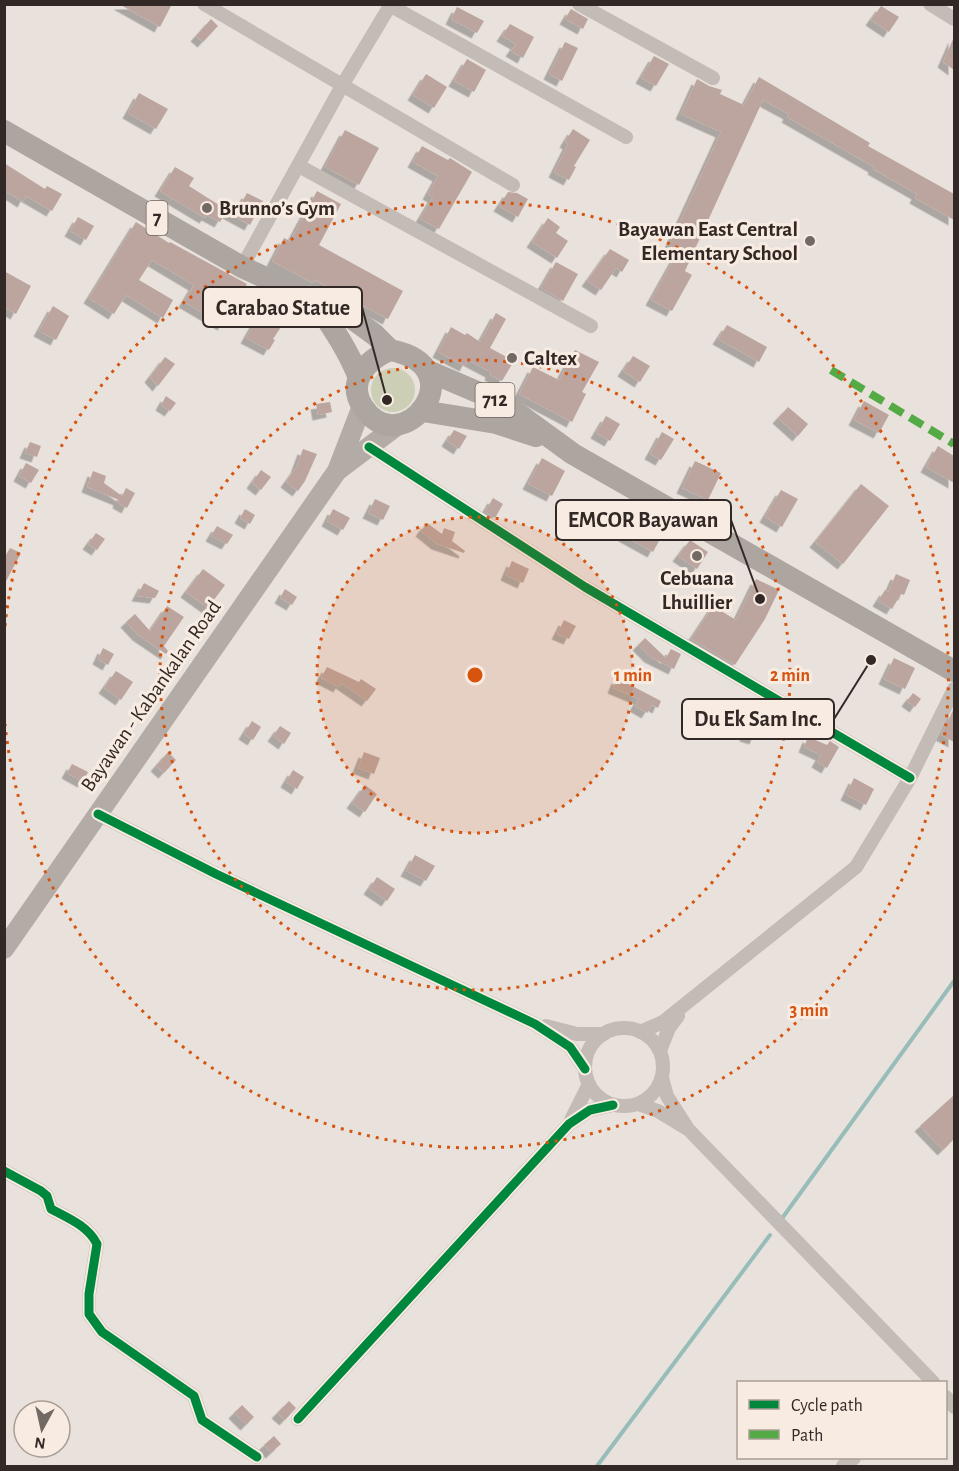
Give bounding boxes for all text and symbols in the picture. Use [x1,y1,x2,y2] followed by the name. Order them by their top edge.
[219,198,335,219] place label: Brunno’s Gym
[146,201,168,235] road number: 7
[200,201,214,215] marker: Brunno’s Gym
[618,219,798,264] place label: Bayawan East Central Elementary School
[803,234,817,248] marker: Bayawan East Central Elementary School
[203,287,362,327] callout: Carabao Statue
[216,297,350,319] text: Carabao Statue
[524,348,577,369] place label: Caltex
[505,351,519,365] marker: Caltex
[476,383,514,417] road number: 712
[556,500,731,540] callout: EMCOR Bayawan
[568,509,718,532] text: EMCOR Bayawan
[690,549,704,563] marker: Cebuana Lhuillier
[660,568,734,613] place label: Cebuana Lhuillier
[77,596,225,795] street label: Bayawan - Kabankalan Road
[465,665,485,685] centre of rings
[614,667,652,685] text: 1 min
[770,667,810,685] text: 2 min
[682,699,834,739] callout: Du Ek Sam Inc.
[694,708,822,730] text: Du Ek Sam Inc.
[789,1002,829,1020] text: 3 min
[737,1381,947,1459] legend
[791,1397,863,1415] text: Cycle path
[12,1399,72,1459] north arrow
[791,1427,823,1445] text: Path
[33,1434,47,1452] text: N

